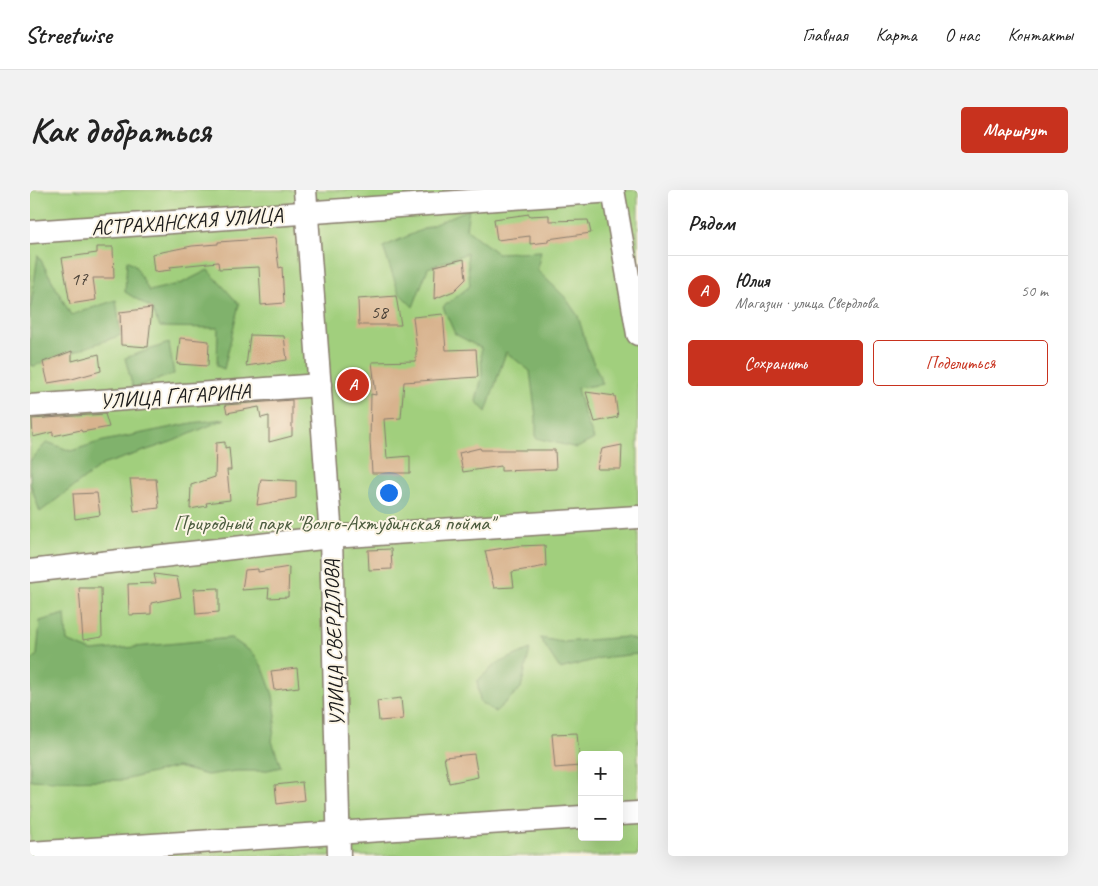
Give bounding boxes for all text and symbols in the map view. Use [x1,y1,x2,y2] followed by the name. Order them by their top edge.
[25,20,111,50] text: Streetwise
[803,24,848,46] text: Главная
[876,24,917,46] text: Карта
[945,24,980,46] text: О нас
[1008,24,1073,46] text: Контакты
[961,107,1068,153] button: Маршрут
[30,108,211,153] text: Как добраться
[91,201,284,241] street label: АСТРАХАНСКАЯ УЛИЦА
[688,210,735,236] text: Рядом
[70,267,89,291] house number: 17
[735,269,770,293] text: Юлия
[700,281,708,301] text: A
[1021,281,1048,301] text: 50 m
[735,293,878,313] text: Магазин · улица Свердлова
[370,300,390,324] house number: 58
[688,340,863,386] button: Сохранить
[873,340,1048,386] button: Поделиться
[337,366,369,404] pin: A
[99,378,253,414] street label: УЛИЦА ГАГАРИНА
[376,480,402,506] your location
[174,510,498,536] park label: Природный парк "Волго-Ахтубинская пойма"
[318,559,350,727] street label: УЛИЦА СВЕРДЛОВА
[578,751,623,841] map controls
[578,751,623,796] button: +
[578,796,623,841] button: −

